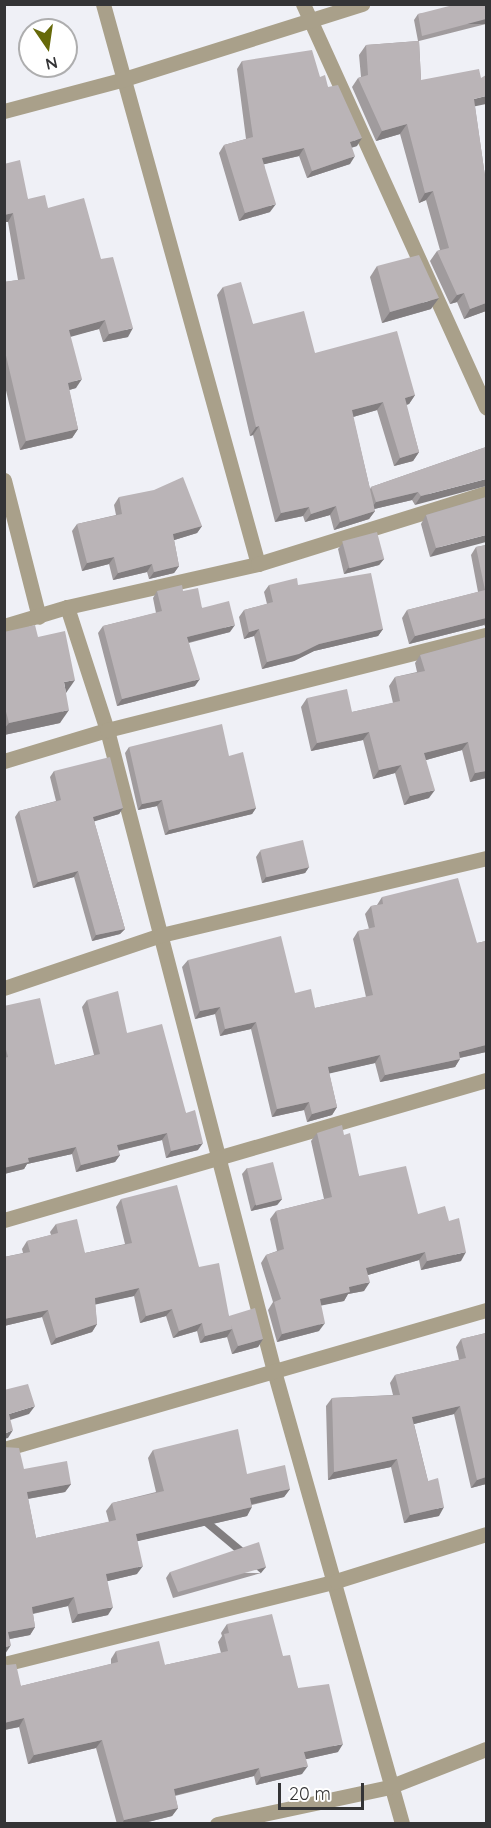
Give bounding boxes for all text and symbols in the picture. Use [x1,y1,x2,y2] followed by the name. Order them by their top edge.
[18,18,78,78] north arrow
[44,53,60,75] text: N
[281,1771,366,1809] scale bar
[289,1782,331,1805] text: 20 m

